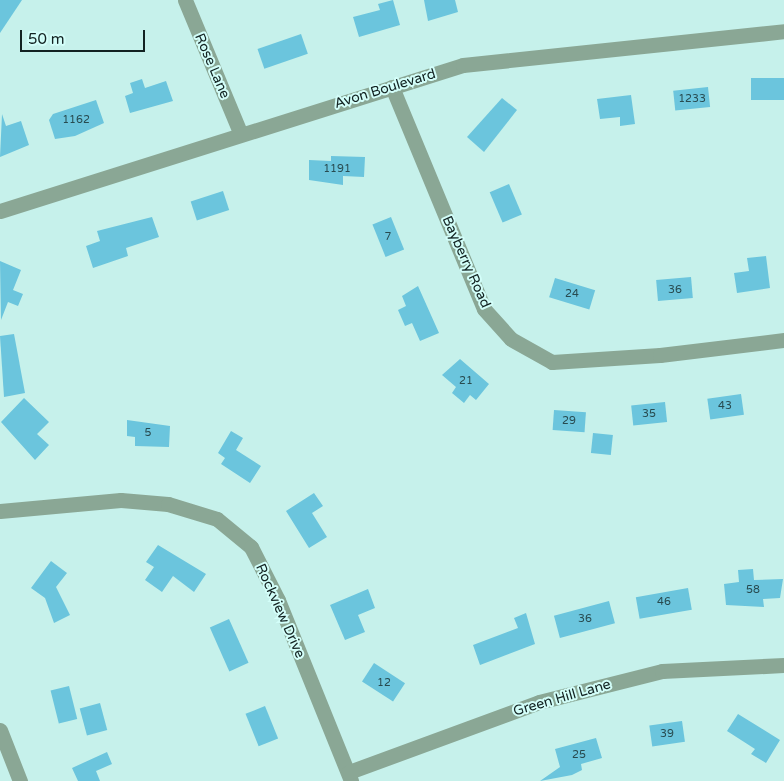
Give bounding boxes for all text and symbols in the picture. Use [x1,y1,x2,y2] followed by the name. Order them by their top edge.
[22,20,148,52] scale bar
[28,30,65,48] text: 50 m
[191,31,233,101] street label: Rose Lane
[332,66,438,112] street label: Avon Boulevard
[678,92,706,106] house number: 1233
[62,113,90,127] house number: 1162
[323,162,351,176] house number: 1191
[438,213,494,311] street label: Bayberry Road
[385,230,391,244] house number: 7
[668,283,682,297] house number: 36
[565,287,579,301] house number: 24
[459,374,473,388] house number: 21
[718,399,732,413] house number: 43
[642,407,656,421] house number: 35
[562,414,576,428] house number: 29
[145,426,151,440] house number: 5
[252,561,308,661] street label: Rockview Drive
[746,583,760,597] house number: 58
[657,595,671,609] house number: 46
[578,612,592,626] house number: 36
[377,676,391,690] house number: 12
[511,676,613,720] street label: Green Hill Lane
[660,727,674,741] house number: 39
[572,748,586,762] house number: 25

